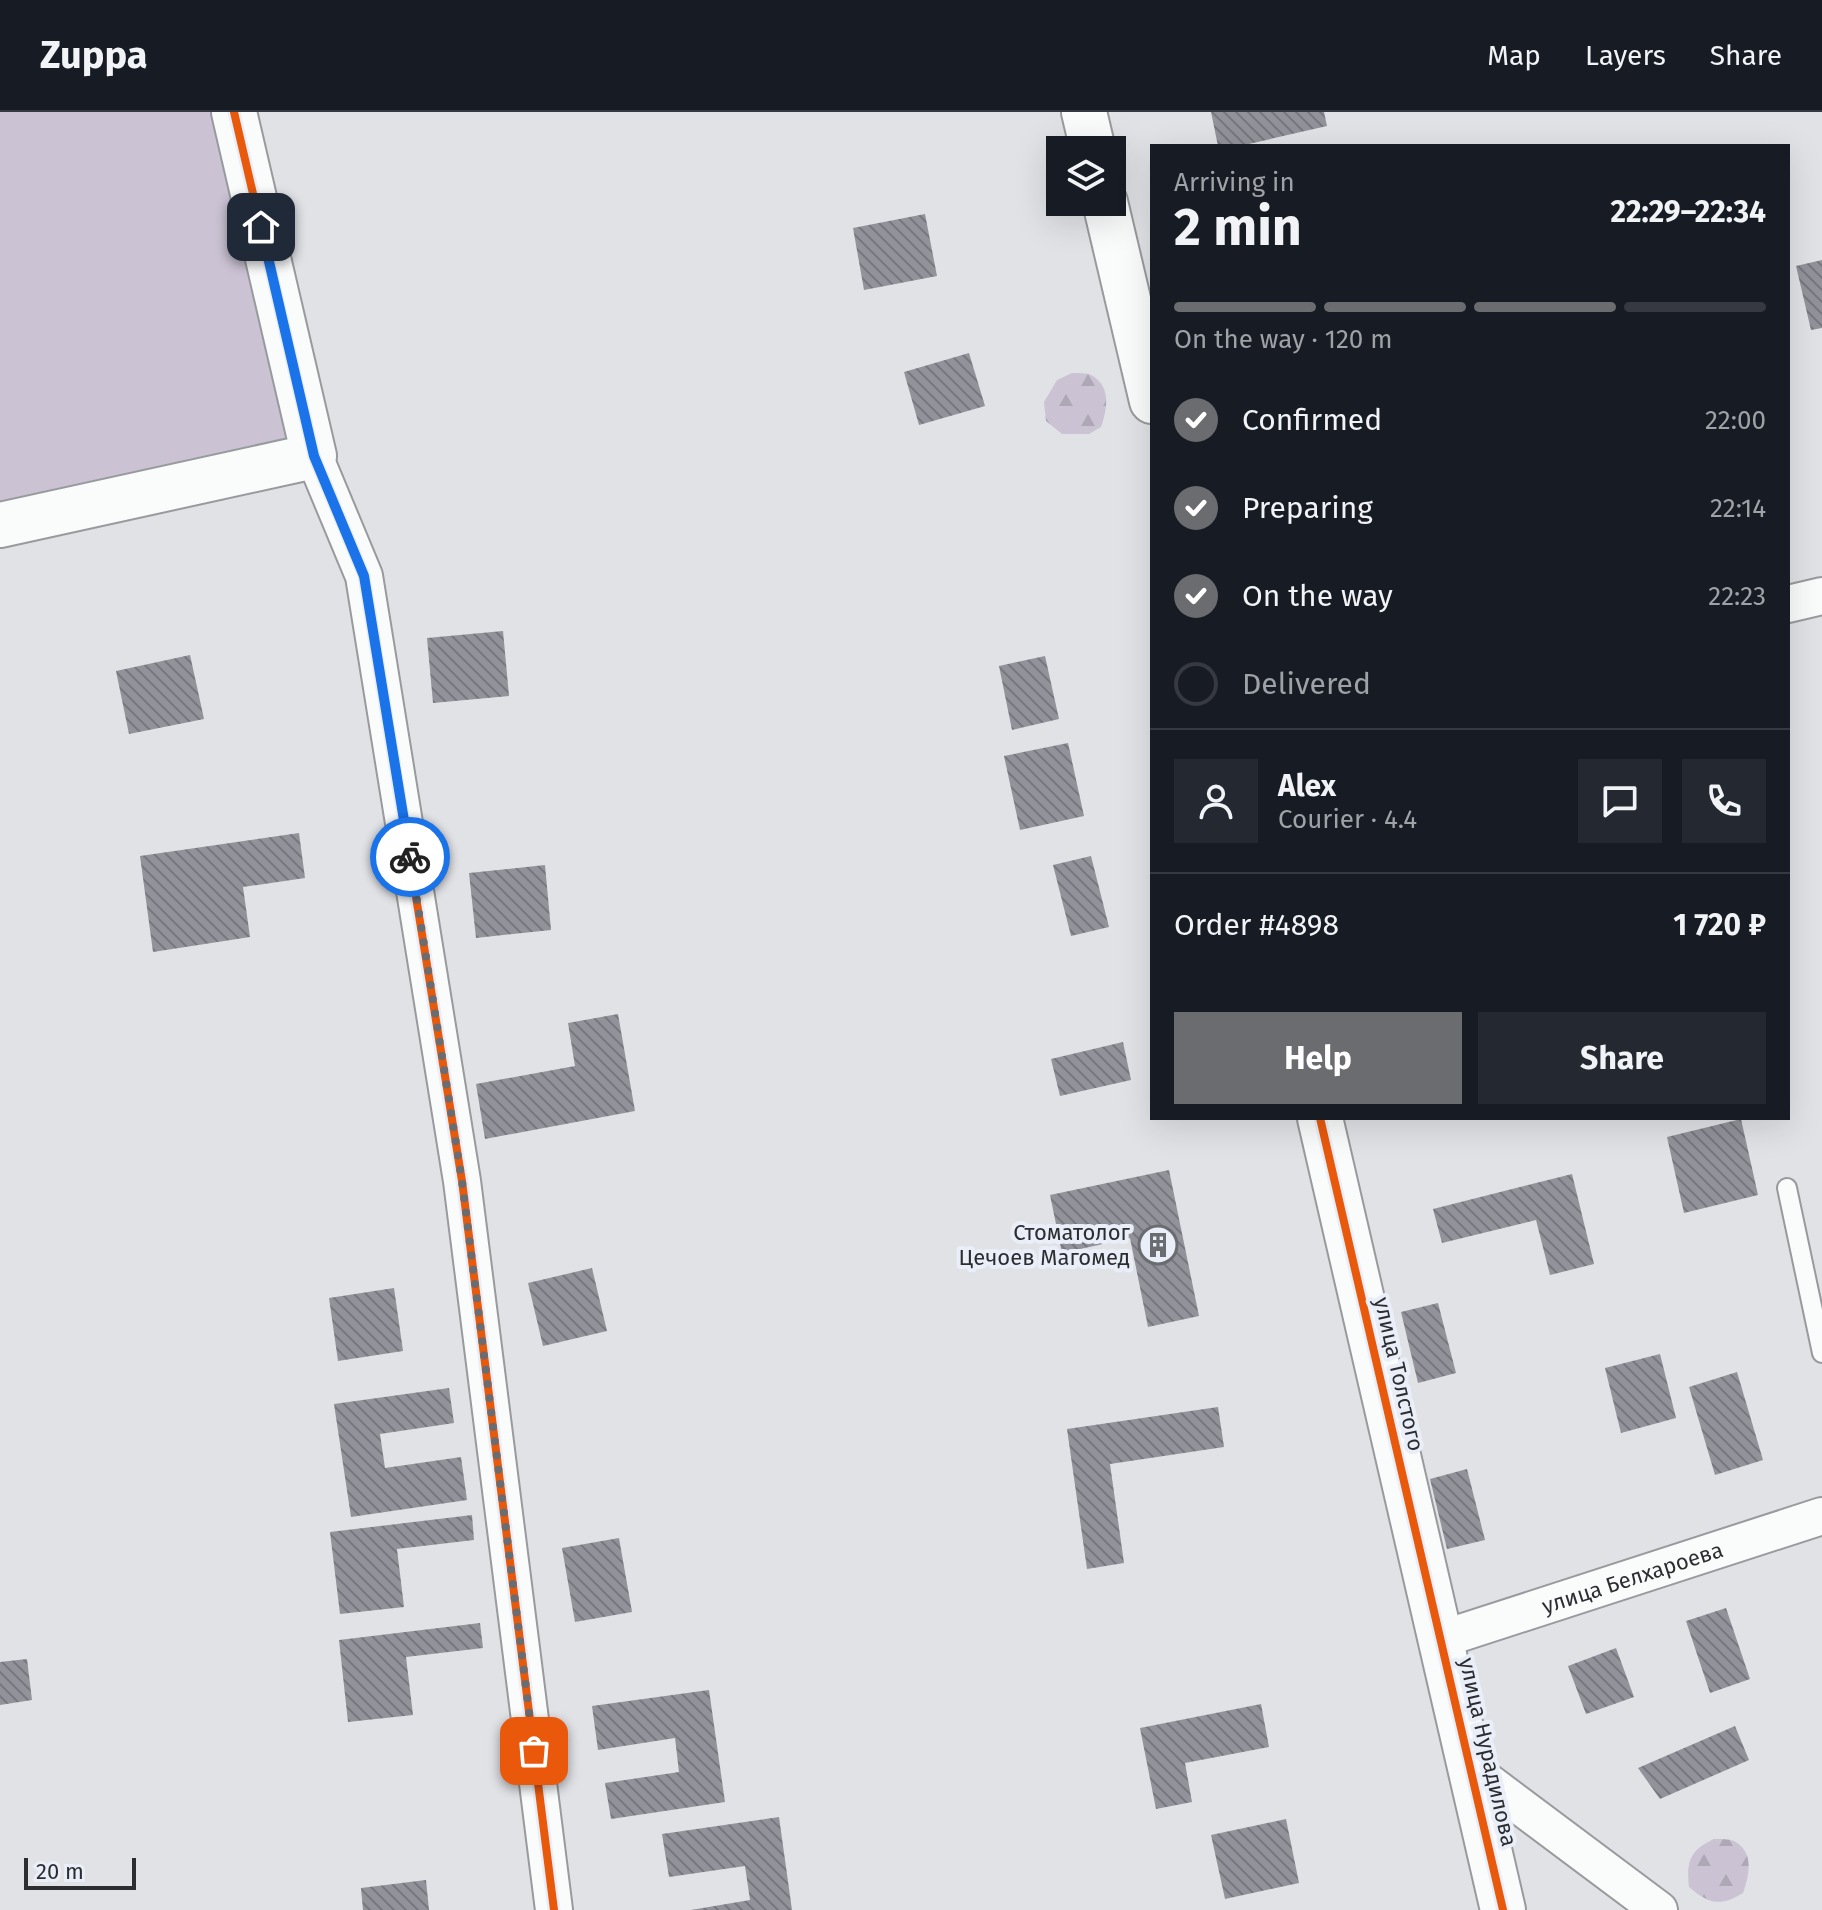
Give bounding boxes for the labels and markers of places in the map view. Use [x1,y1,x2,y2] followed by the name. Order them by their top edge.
[227,193,295,261] pin
[959,1219,1131,1271] place label: Стоматолог Цечоев Магомед
[1137,1224,1179,1266] building icon: Стоматолог Цечоев Магомед
[500,1717,568,1785] pin

